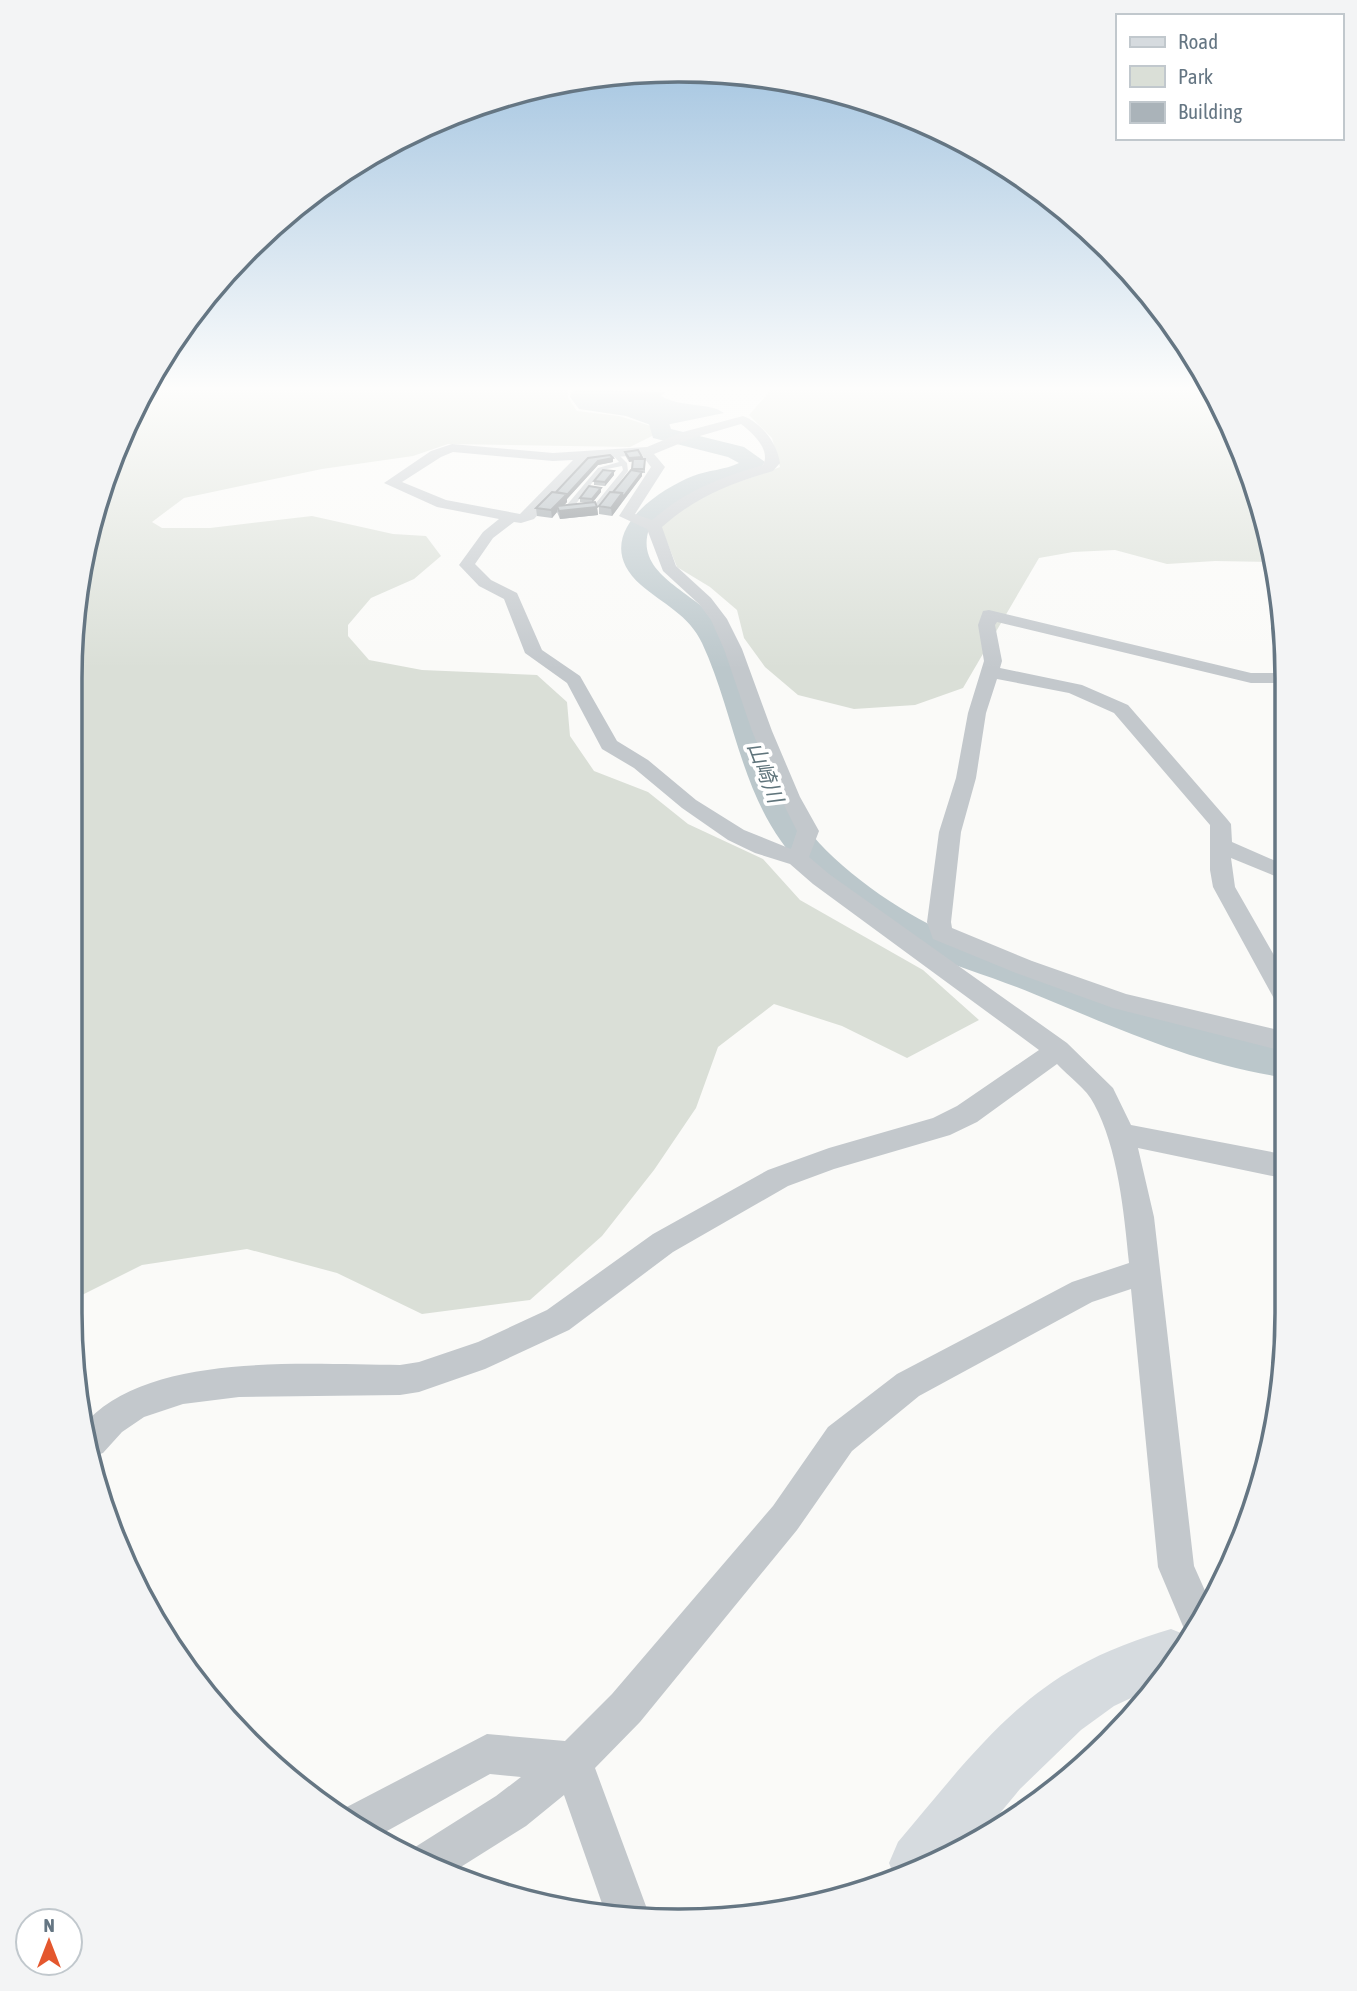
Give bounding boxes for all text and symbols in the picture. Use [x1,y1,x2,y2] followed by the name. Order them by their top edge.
[1116,14,1343,140] legend
[1178,29,1218,53] text: Road
[1178,64,1213,88] text: Park
[1178,99,1242,123] text: Building
[744,738,789,808] water label: 山崎川
[14,1907,84,1977] north arrow
[43,1914,55,1936] text: N

